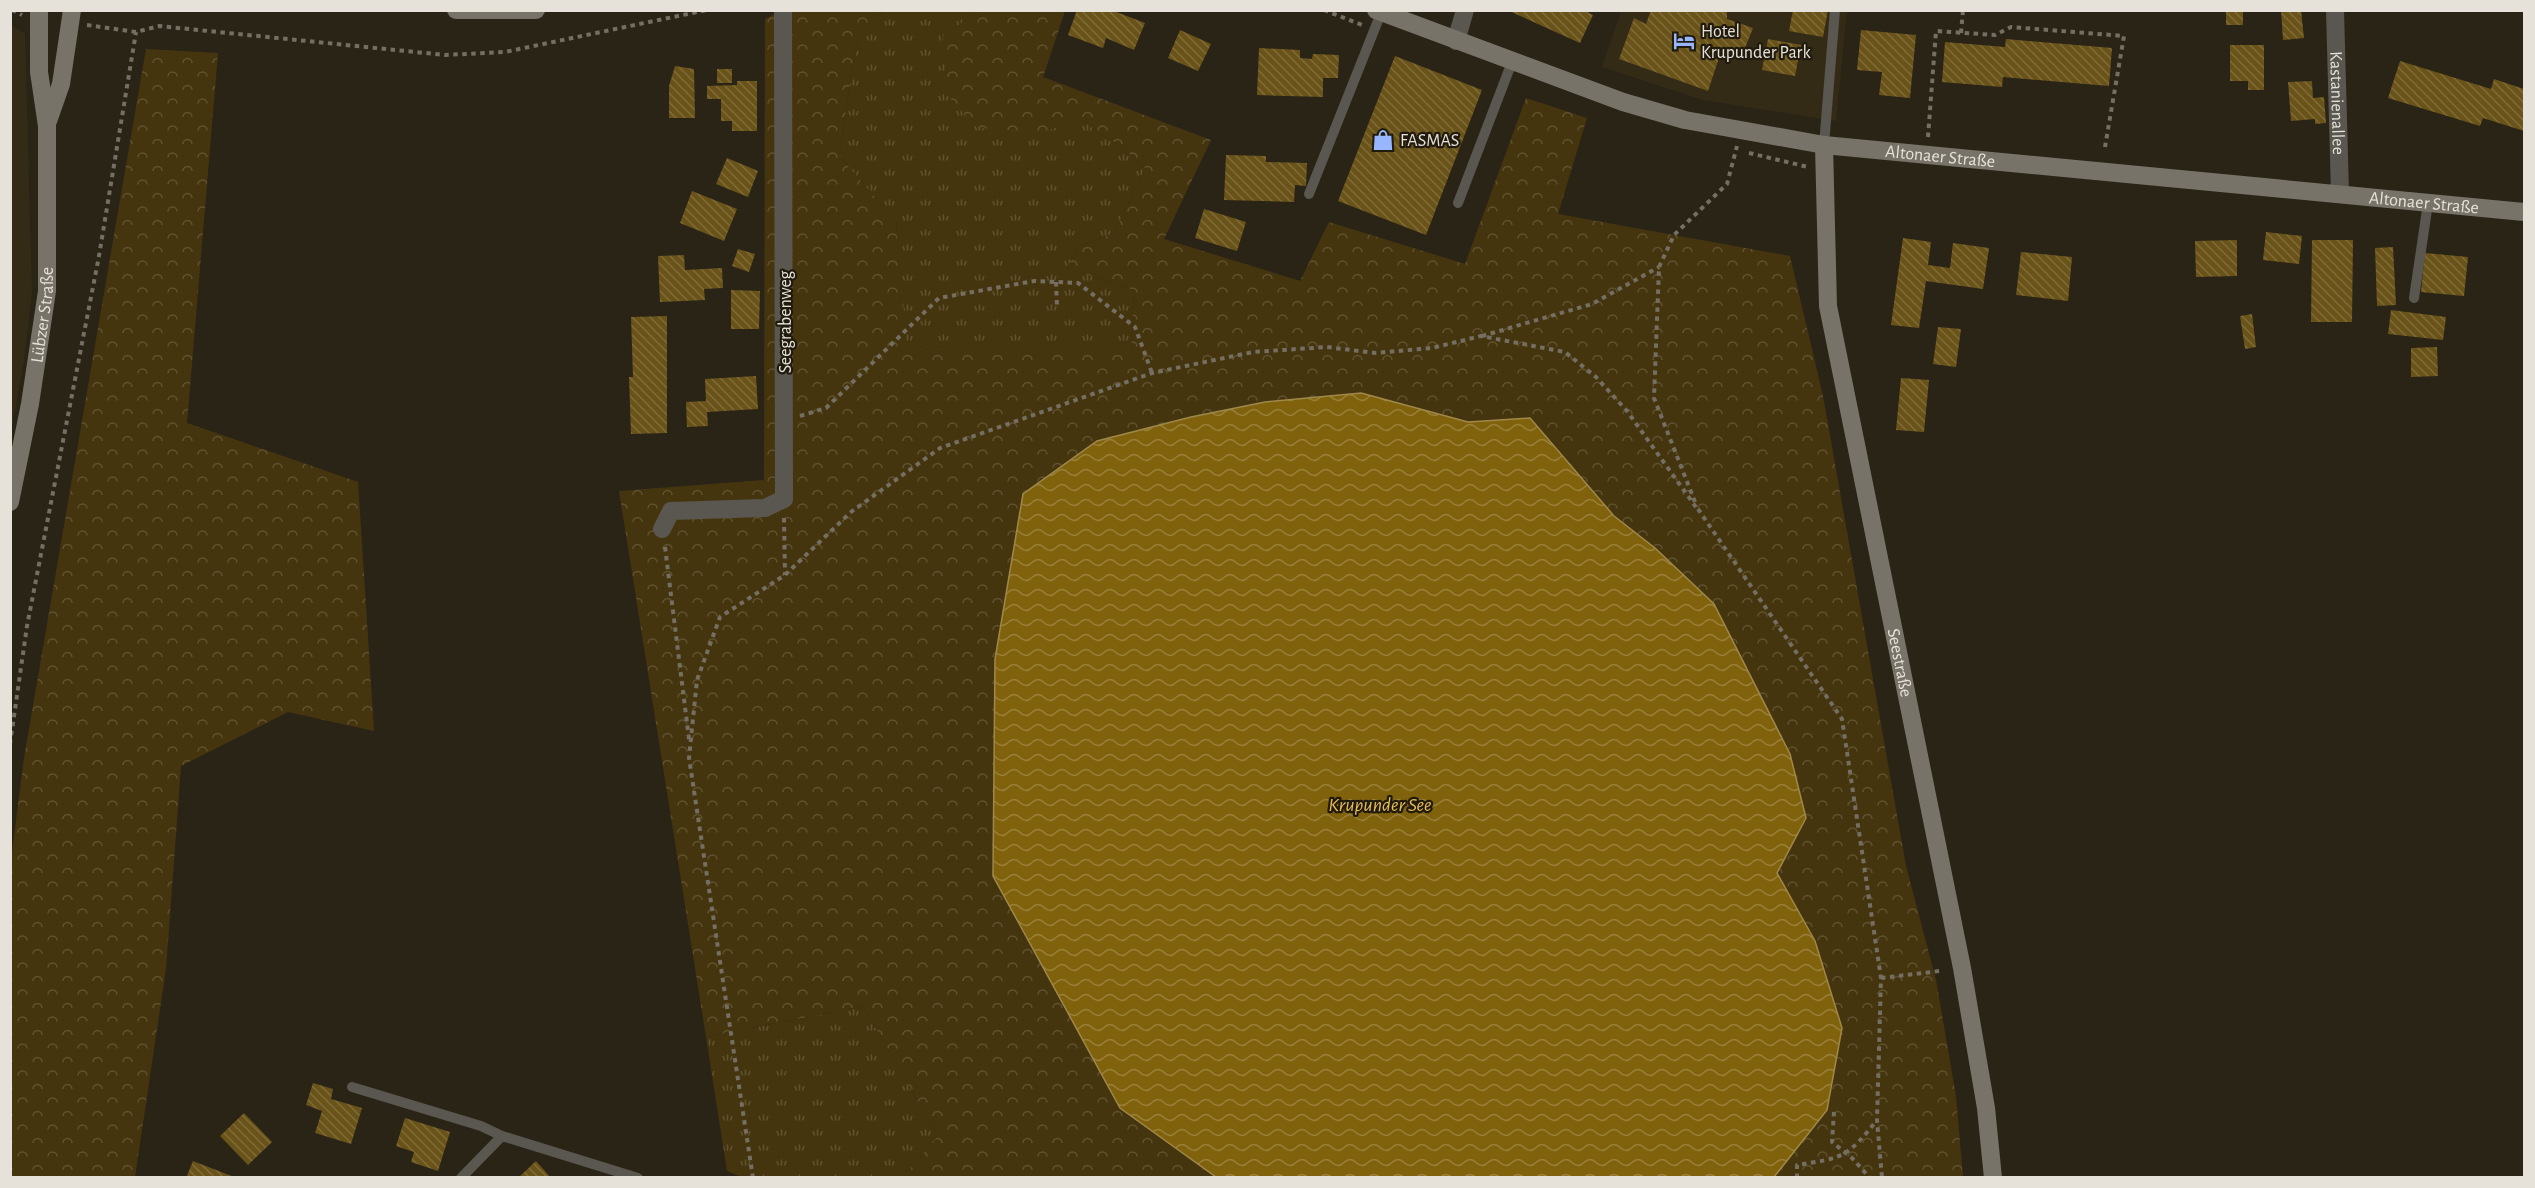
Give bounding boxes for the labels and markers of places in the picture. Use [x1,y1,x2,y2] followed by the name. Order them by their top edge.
[1701,23,1811,62] place label: Hotel Krupunder Park
[1672,29,1696,53] hotel icon: Hotel Krupunder Park
[1371,128,1395,152] shop icon: FASMAS
[1400,132,1459,150] place label: FASMAS

